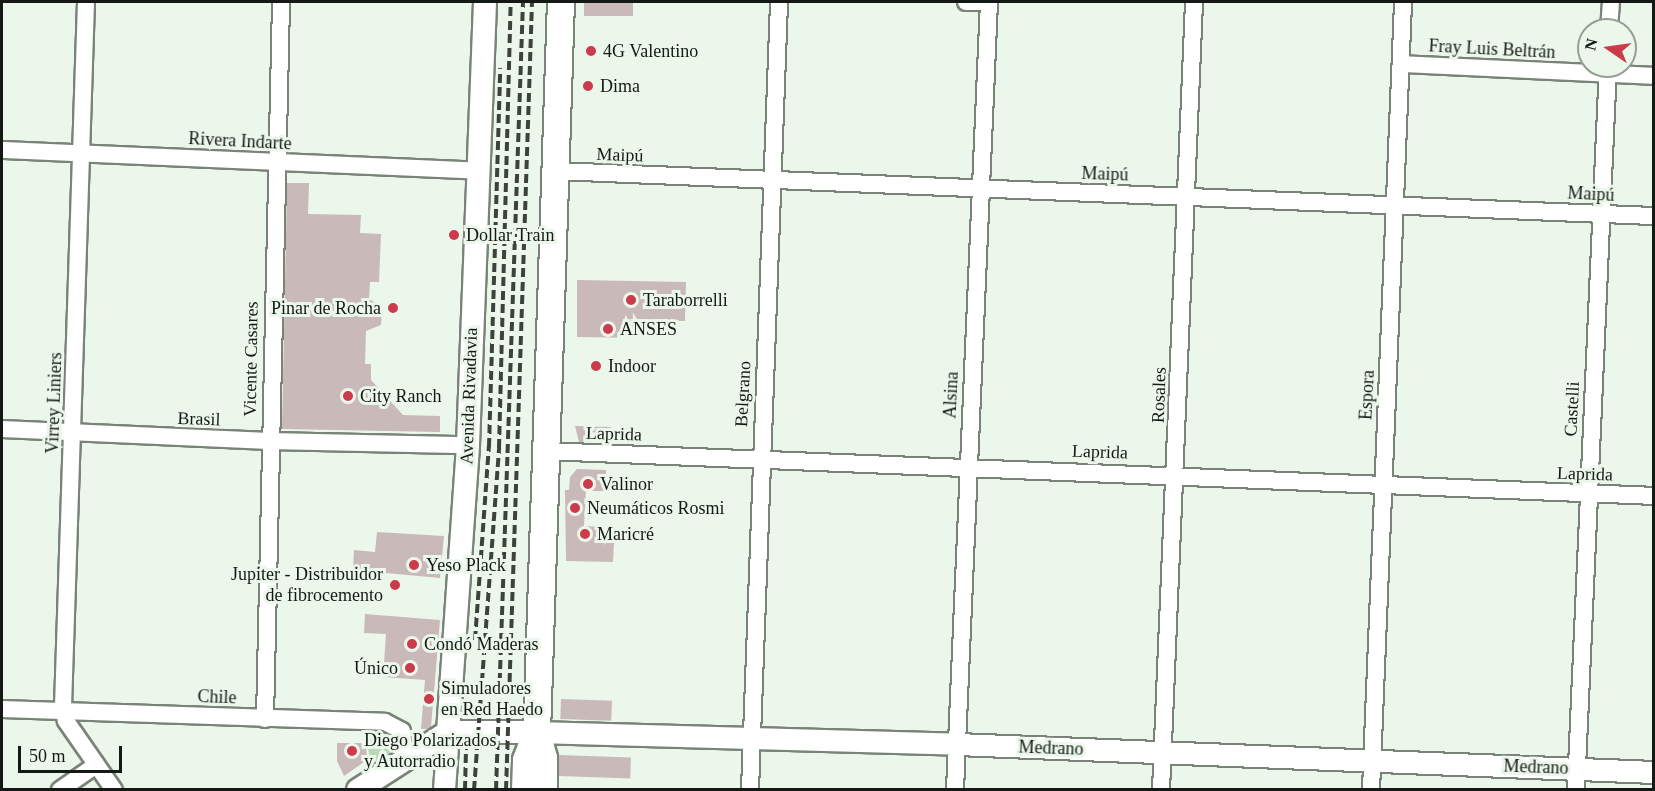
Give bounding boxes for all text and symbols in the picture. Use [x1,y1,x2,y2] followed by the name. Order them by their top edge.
[1577,18,1637,78] north arrow
[1428,35,1556,63] street label: Fray Luis Beltrán
[1581,37,1601,52] text: N
[603,40,698,62] place label: 4G Valentino
[584,44,598,58] marker: 4G Valentino
[600,75,640,97] place label: Dima
[581,79,595,93] marker: Dima
[188,128,292,154] street label: Rivera Indarte
[596,143,644,167] street label: Maipú
[1081,162,1129,186] street label: Maipú
[1567,182,1615,206] street label: Maipú
[466,224,555,246] place label: Dollar Train
[447,228,461,242] marker: Dollar Train
[643,289,728,311] place label: Taraborrelli
[624,293,638,307] marker: Taraborrelli
[271,297,381,319] place label: Pinar de Rocha
[239,301,263,417] street label: Vicente Casares
[386,301,400,315] marker: Pinar de Rocha
[620,318,677,340] place label: ANSES
[601,322,615,336] marker: ANSES
[456,327,482,465] street label: Avenida Rivadavia
[41,352,67,454] street label: Virrey Liniers
[608,355,656,377] place label: Indoor
[589,359,603,373] marker: Indoor
[730,360,756,428] street label: Belgrano
[1147,367,1171,423] street label: Rosales
[1355,369,1379,421] street label: Espora
[939,371,963,419] street label: Alsina
[1560,381,1584,437] street label: Castelli
[360,385,441,407] place label: City Ranch
[341,389,355,403] marker: City Ranch
[177,407,221,431] street label: Brasil
[586,422,642,446] street label: Laprida
[1072,440,1128,464] street label: Laprida
[1557,462,1613,486] street label: Laprida
[600,473,653,495] place label: Valinor
[581,477,595,491] marker: Valinor
[587,497,724,519] place label: Neumáticos Rosmi
[568,501,582,515] marker: Neumáticos Rosmi
[597,523,654,545] place label: Maricré
[578,527,592,541] marker: Maricré
[426,554,506,576] place label: Yeso Plack
[407,558,421,572] marker: Yeso Plack
[231,564,383,606] place label: Jupiter - Distribuidor de fibrocemento
[388,578,402,592] marker: Jupiter - Distribuidor de fibrocemento
[424,633,538,655] place label: Condó Maderas
[405,637,419,651] marker: Condó Maderas
[354,657,398,679] place label: Único
[403,661,417,675] marker: Único
[441,678,543,720] place label: Simuladores en Red Haedo
[197,686,237,708] street label: Chile
[422,692,436,706] marker: Simuladores en Red Haedo
[364,730,496,772] place label: Diego Polarizados y Autorradio
[21,734,124,772] scale bar
[1018,736,1084,760] street label: Medrano
[345,744,359,758] marker: Diego Polarizados y Autorradio
[29,746,66,766] text: 50 m
[1503,755,1569,779] street label: Medrano

